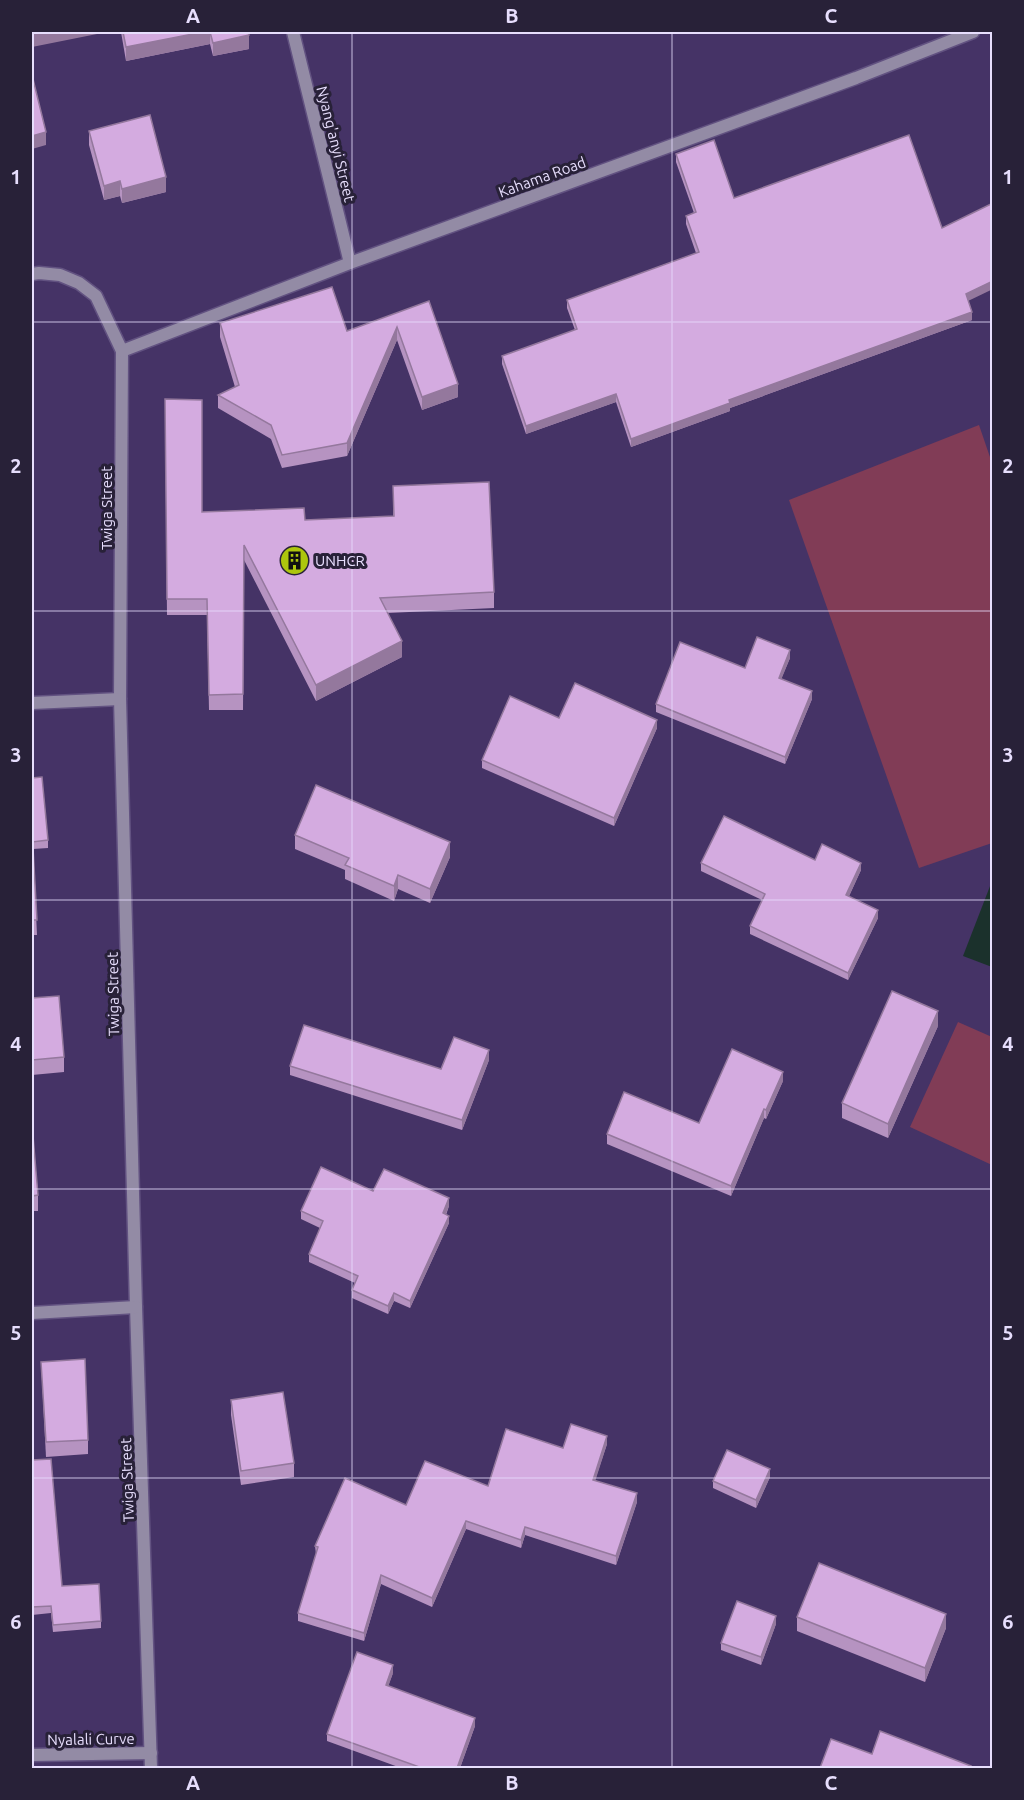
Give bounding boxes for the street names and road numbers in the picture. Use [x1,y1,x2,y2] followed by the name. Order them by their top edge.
[313,84,359,204] street label: Nyang'anyi Street
[496,153,588,201] street label: Kahama Road
[98,466,115,550] street label: Twiga Street
[104,952,122,1036] street label: Twiga Street
[117,1438,137,1522] street label: Twiga Street
[47,1730,135,1748] street label: Nyalali Curve

